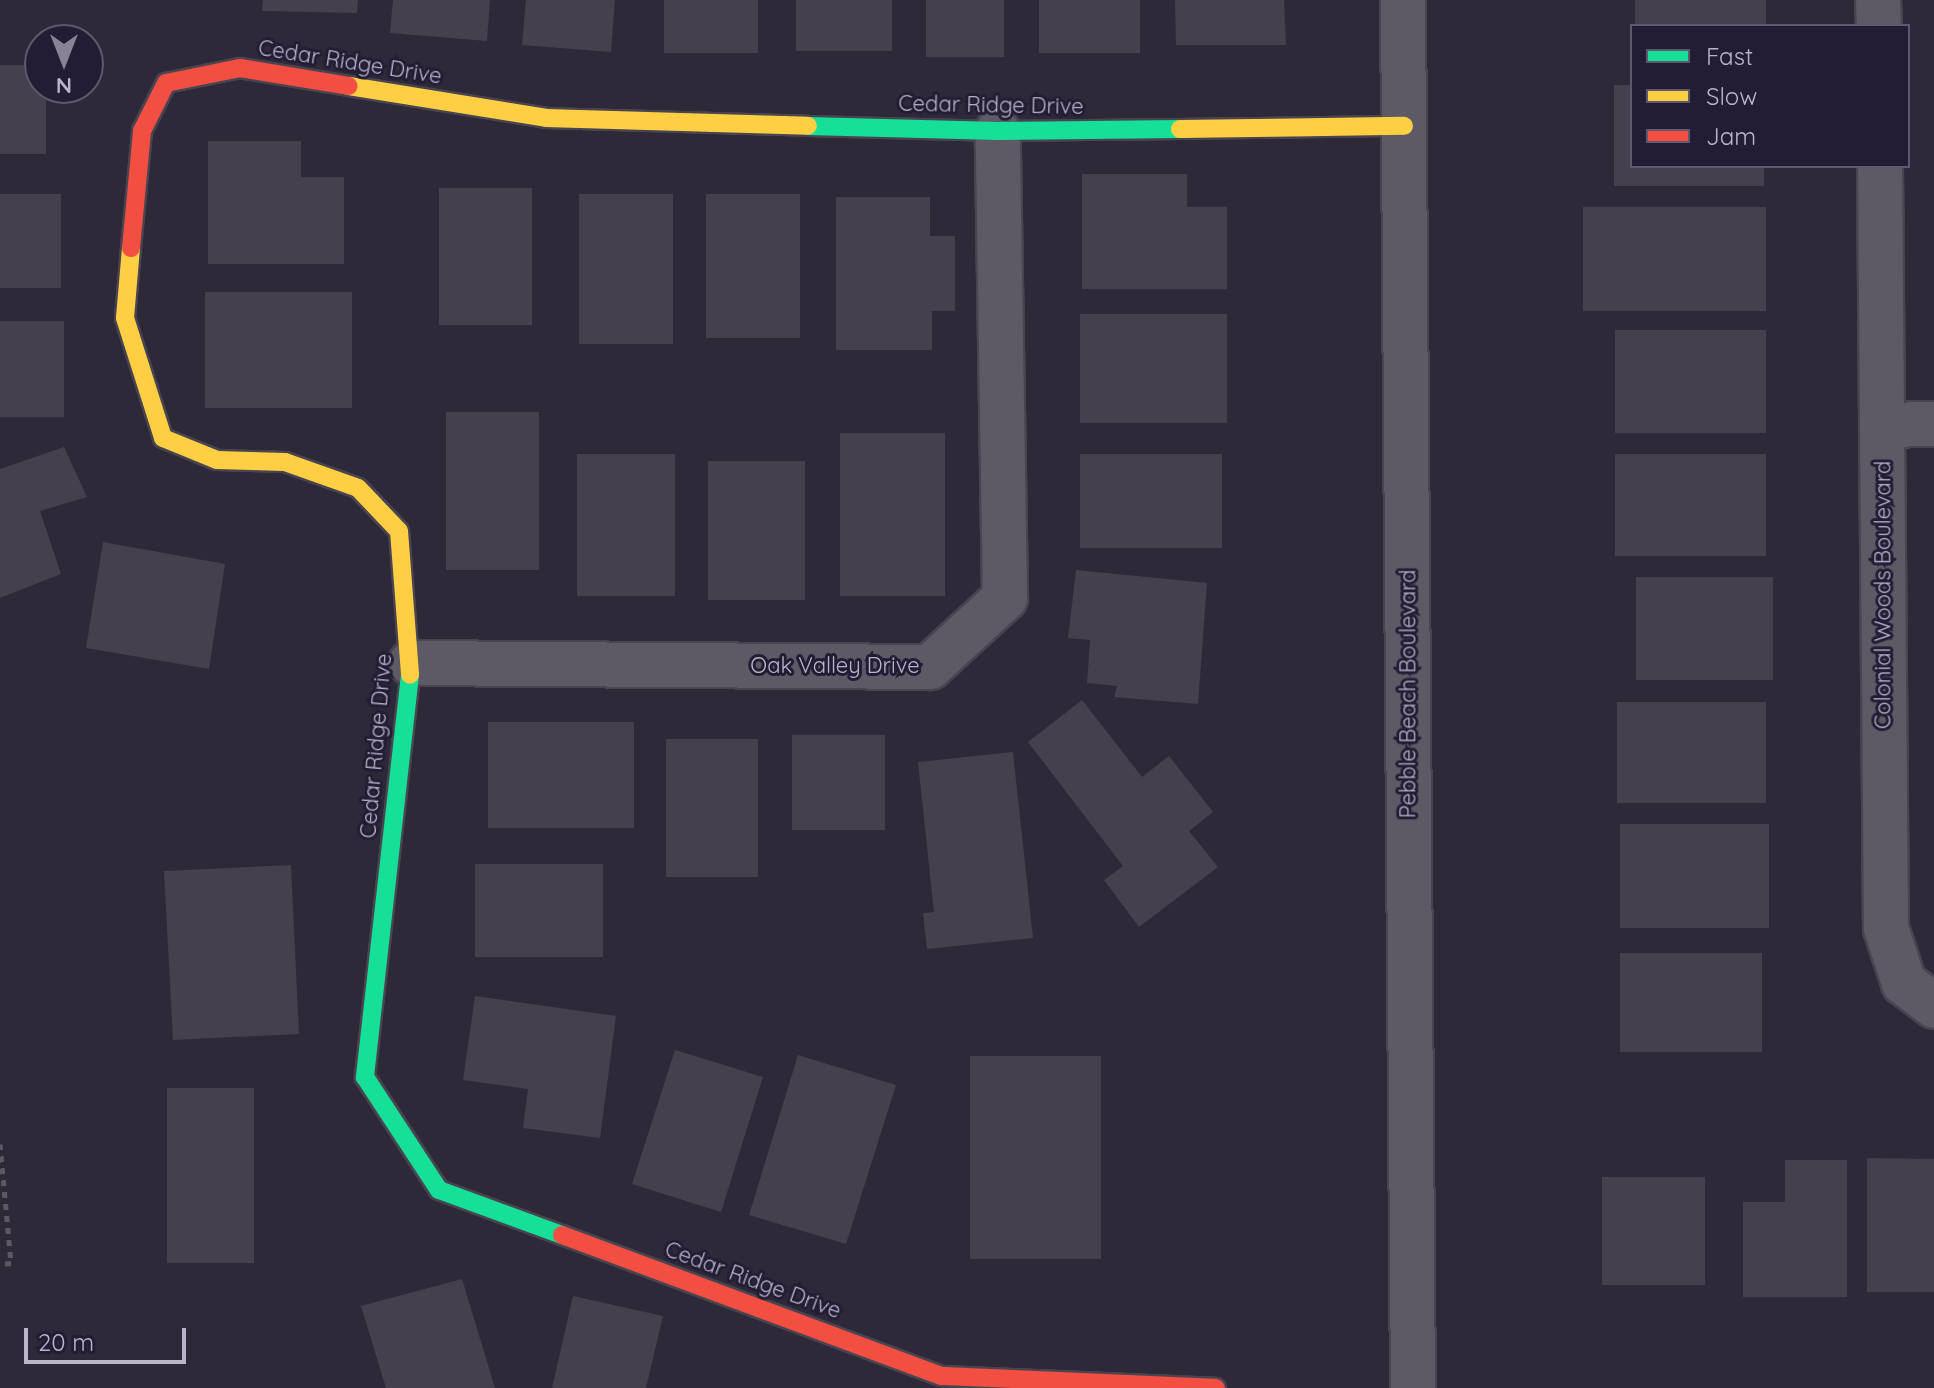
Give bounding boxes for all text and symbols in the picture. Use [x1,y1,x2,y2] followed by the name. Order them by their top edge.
[24,24,104,104] north arrow
[1630,24,1910,168] legend
[256,34,444,90] street label: Cedar Ridge Drive
[1706,41,1753,71] text: Fast
[56,72,72,100] text: N
[1706,81,1757,111] text: Slow
[898,90,1084,120] street label: Cedar Ridge Drive
[1706,121,1756,151] text: Jam
[1870,461,1896,729] street label: Colonial Woods Boulevard
[1395,570,1421,818] street label: Pebble Beach Boulevard
[355,653,397,839] street label: Cedar Ridge Drive
[750,653,920,679] street label: Oak Valley Drive
[661,1236,845,1324] street label: Cedar Ridge Drive
[28,1312,190,1362] scale bar
[38,1327,94,1357] text: 20 m

